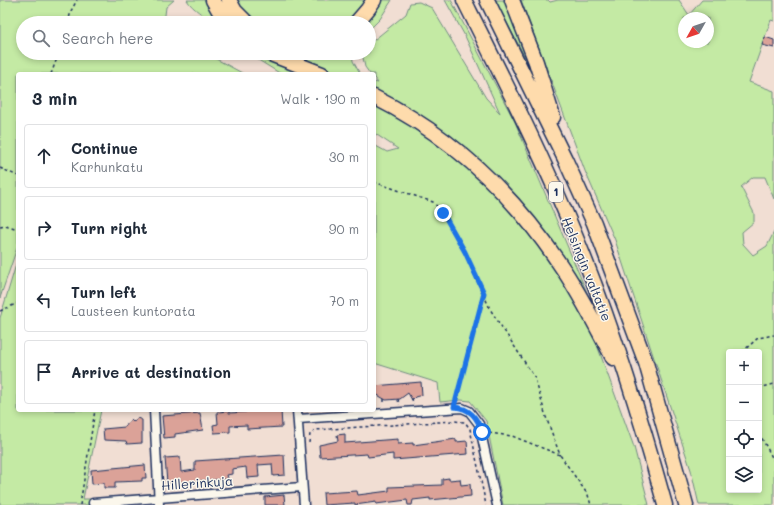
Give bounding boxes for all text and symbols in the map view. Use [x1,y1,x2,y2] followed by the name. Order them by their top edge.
[678,12,714,48] north arrow
[16,16,376,60] search box
[30,27,52,49] icon: search
[62,28,153,48] text: Search here
[32,87,77,109] text: 3 min
[280,90,360,107] text: Walk · 190 m
[71,138,138,158] text: Continue
[33,145,55,167] icon: ahead
[329,148,359,165] text: 30 m
[71,158,143,175] text: Karhunkatu
[549,182,563,202] road number: 1
[434,204,452,222] route end
[559,214,616,323] street label: Helsingin valtatie
[33,217,55,239] icon: right
[71,218,148,238] text: Turn right
[329,220,359,237] text: 90 m
[71,282,136,302] text: Turn left
[33,289,55,311] icon: left
[329,292,359,309] text: 70 m
[71,302,196,319] text: Lausteen kuntorata
[726,349,762,493] map controls
[726,349,762,385] button: +
[33,361,55,383] icon: arrive
[71,362,231,382] text: Arrive at destination
[726,385,762,421] button: −
[726,421,762,457] button: locate
[473,423,491,441] route start
[726,457,762,493] button: layers
[160,472,233,493] street label: Hillerinkuja

